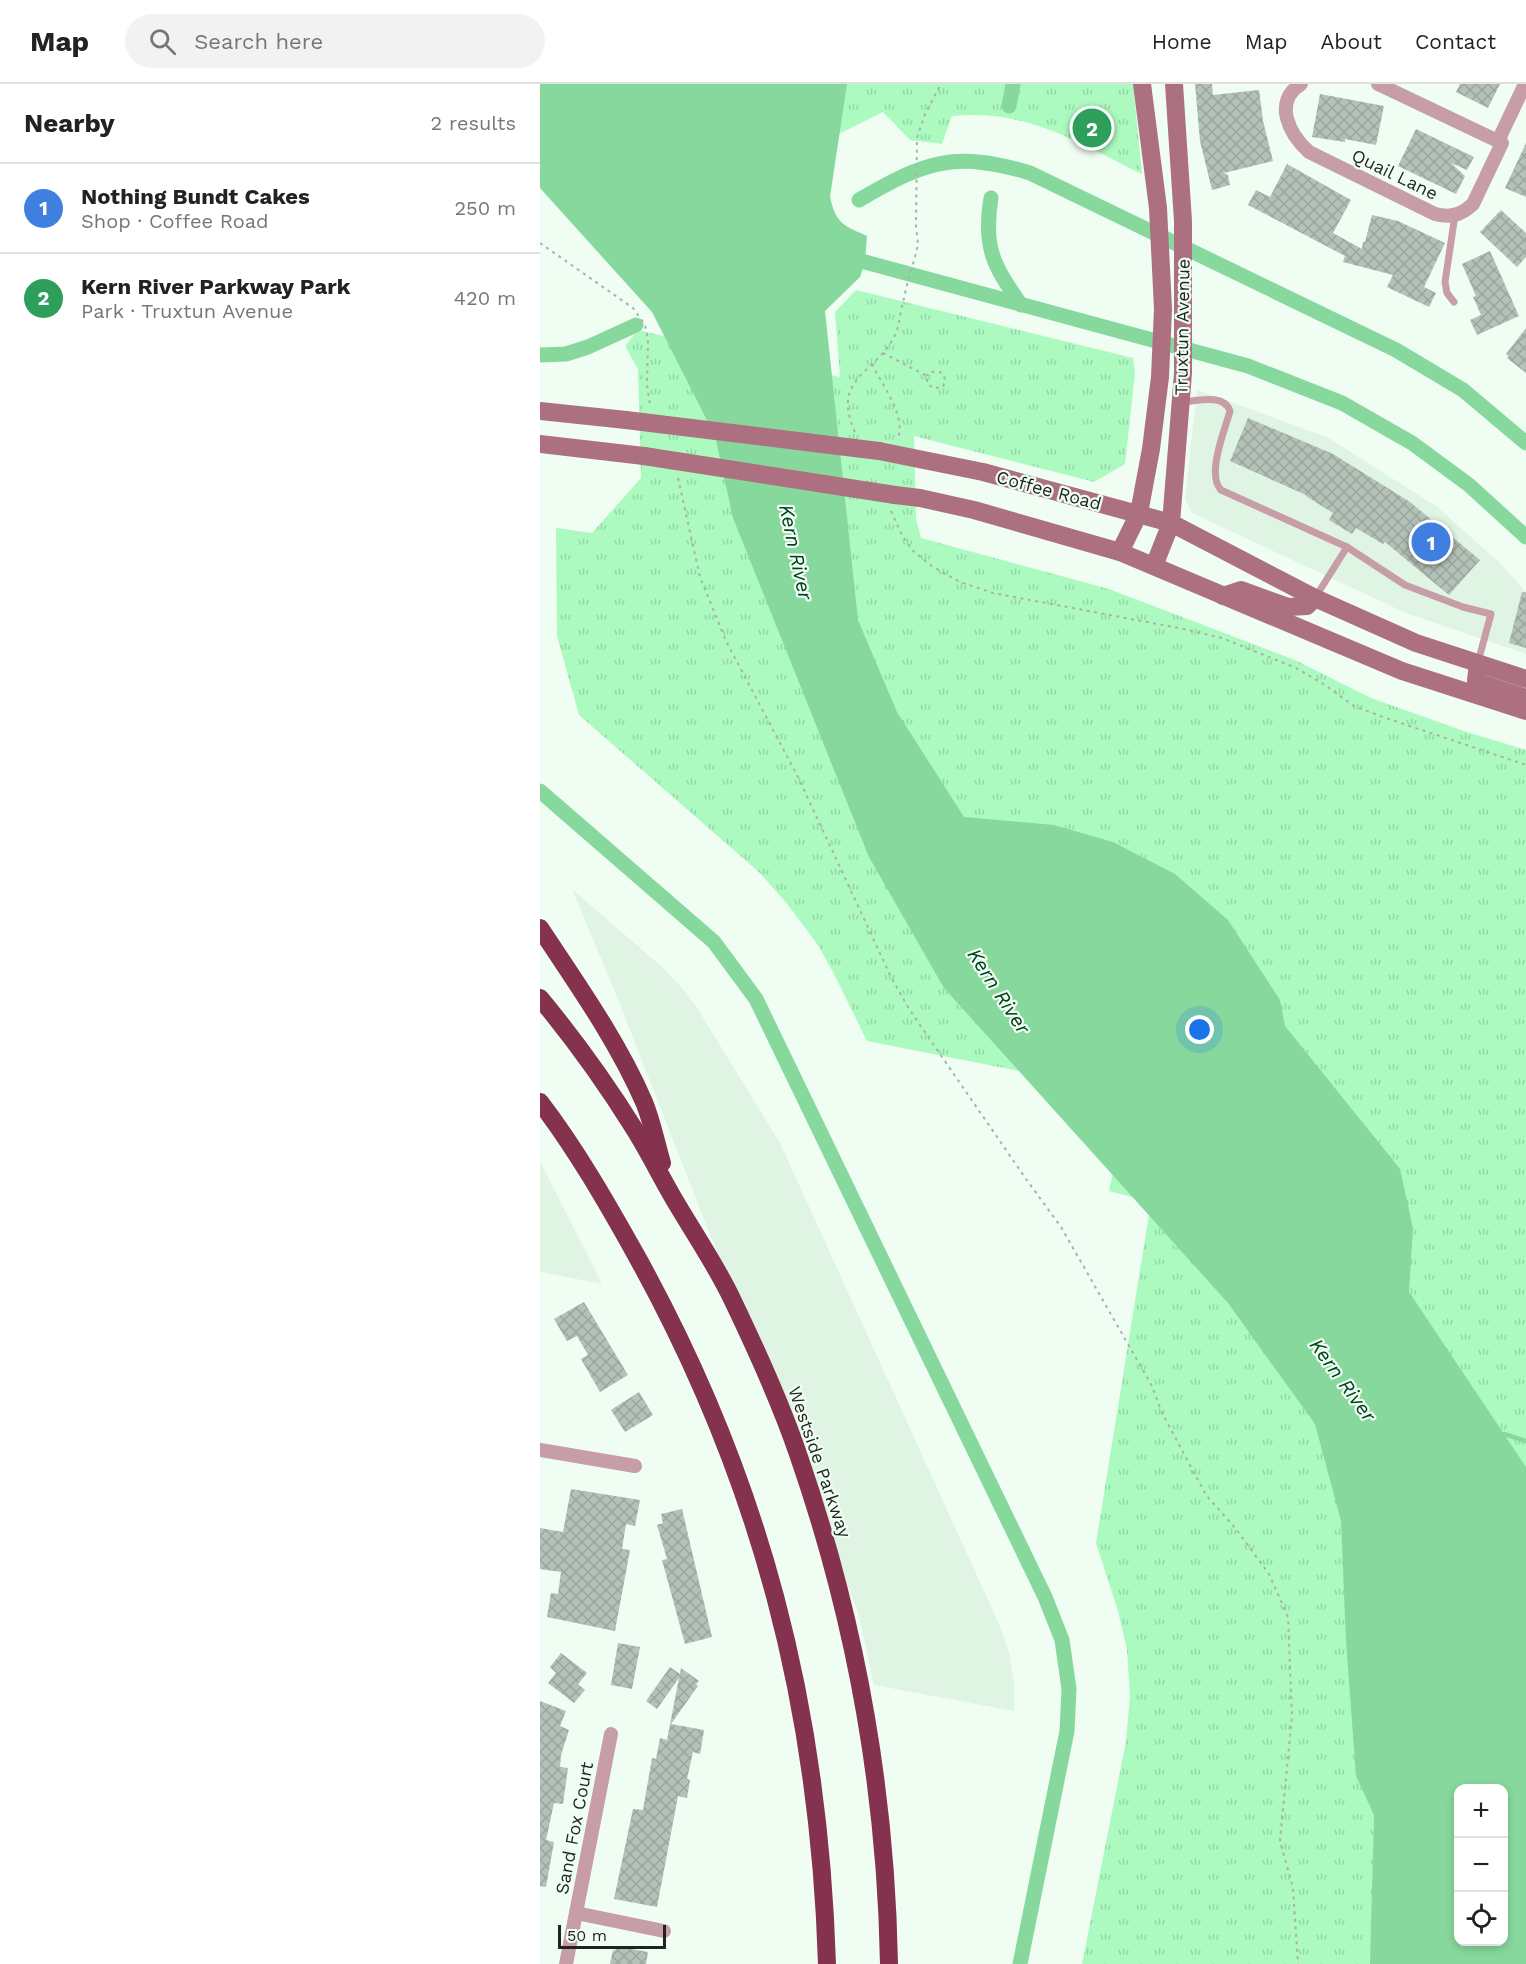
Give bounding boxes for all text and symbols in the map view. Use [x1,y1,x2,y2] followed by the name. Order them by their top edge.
[125,14,545,68] search box
[30,25,89,58] text: Map
[146,25,179,58] icon: search
[194,29,323,54] text: Search here
[1152,29,1212,54] text: Home
[1245,29,1288,54] text: Map
[1321,29,1382,54] text: About
[1415,29,1496,54] text: Contact
[1072,106,1112,150] pin: 2
[24,108,115,138] text: Nearby
[431,111,516,135] text: 2 results
[1349,144,1441,204] street label: Quail Lane
[81,184,310,209] text: Nothing Bundt Cakes
[39,196,48,220] text: 1
[454,196,516,220] text: 250 m
[81,209,269,233] text: Shop · Coffee Road
[1170,259,1194,395] street label: Truxtun Avenue
[81,274,350,299] text: Kern River Parkway Park
[38,286,49,310] text: 2
[454,286,516,310] text: 420 m
[81,299,293,323] text: Park · Truxtun Avenue
[994,466,1104,514] street label: Coffee Road
[774,502,818,603] water label: Kern River
[1412,520,1450,564] pin: 1
[962,944,1036,1039] water label: Kern River
[1185,1015,1214,1044] your location
[1305,1334,1382,1427] water label: Kern River
[784,1384,856,1541] street label: Westside Parkway
[551,1760,597,1896] street label: Sand Fox Court
[1454,1784,1508,1946] map controls
[1454,1784,1508,1838] button: +
[1454,1838,1508,1892] button: −
[1454,1892,1508,1946] button: locate
[558,1922,666,1950] scale bar
[567,1926,607,1945] text: 50 m

